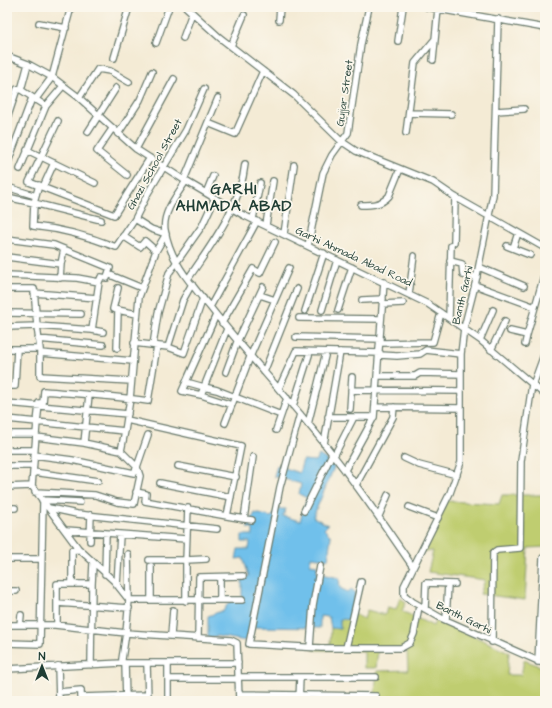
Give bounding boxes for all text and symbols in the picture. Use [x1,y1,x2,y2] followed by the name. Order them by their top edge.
[332,58,357,127] street label: Gujjar Street
[123,115,186,213] street label: Ghazi School Street
[176,179,292,217] district label: GARHI AHMADA ABAD
[293,223,415,290] street label: Garhi Ahmada Abad Road
[448,264,477,326] street label: Banth Garhi
[434,598,494,637] street label: Banth Garhi
[22,646,62,686] north arrow
[39,649,46,664] text: N

